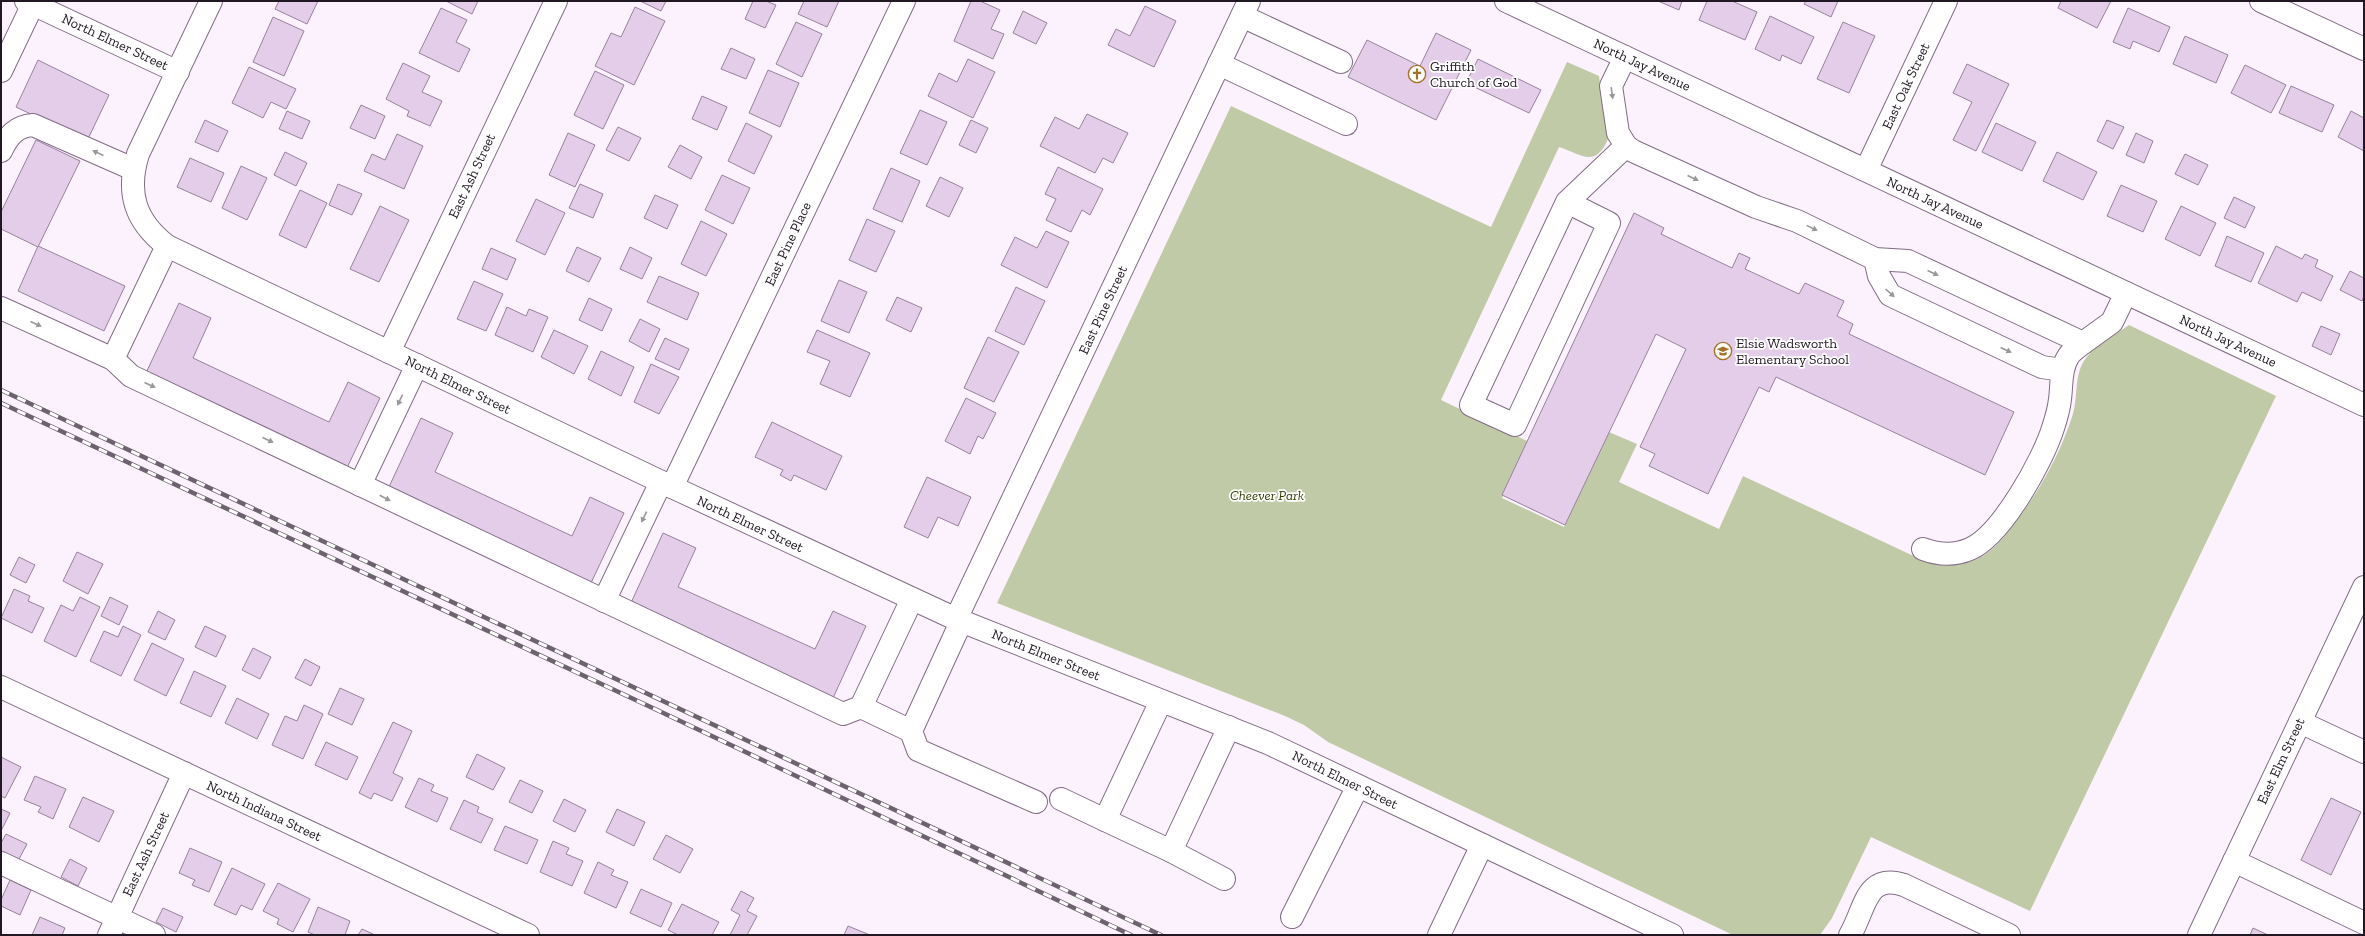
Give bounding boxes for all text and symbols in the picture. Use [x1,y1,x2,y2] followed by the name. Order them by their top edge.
[59,10,172,74] street label: North Elmer Street
[1591,35,1694,95] street label: North Jay Avenue
[1878,39,1934,132] street label: East Oak Street
[1430,58,1518,91] place label: Griffith Church of God
[1407,64,1427,84] church icon: Griffith Church of God
[1609,87,1615,99] one-way arrow
[445,130,499,221] street label: East Ash Street
[92,150,103,156] one-way arrow
[1884,173,1987,233] street label: North Jay Avenue
[1687,175,1698,181] one-way arrow
[761,199,815,289] street label: East Pine Place
[1807,225,1818,232] one-way arrow
[1075,262,1131,357] street label: East Pine Street
[1927,270,1938,276] one-way arrow
[1885,289,1895,298] one-way arrow
[2177,311,2280,371] street label: North Jay Avenue
[31,321,42,327] one-way arrow
[1736,335,1849,368] place label: Elsie Wadsworth Elementary School
[1713,341,1733,361] school or university icon: Elsie Wadsworth Elementary School
[2001,347,2012,353] one-way arrow
[402,352,514,418] street label: North Elmer Street
[145,382,156,388] one-way arrow
[397,395,403,406] one-way arrow
[262,437,274,443] one-way arrow
[1230,487,1304,504] park label: Cheever Park
[694,492,807,556] street label: North Elmer Street
[379,494,390,501] one-way arrow
[641,511,647,523] one-way arrow
[989,625,1103,685] street label: North Elmer Street
[2254,714,2309,807] street label: East Elm Street
[1289,747,1401,813] street label: North Elmer Street
[204,777,325,845] street label: North Indiana Street
[119,808,173,899] street label: East Ash Street

